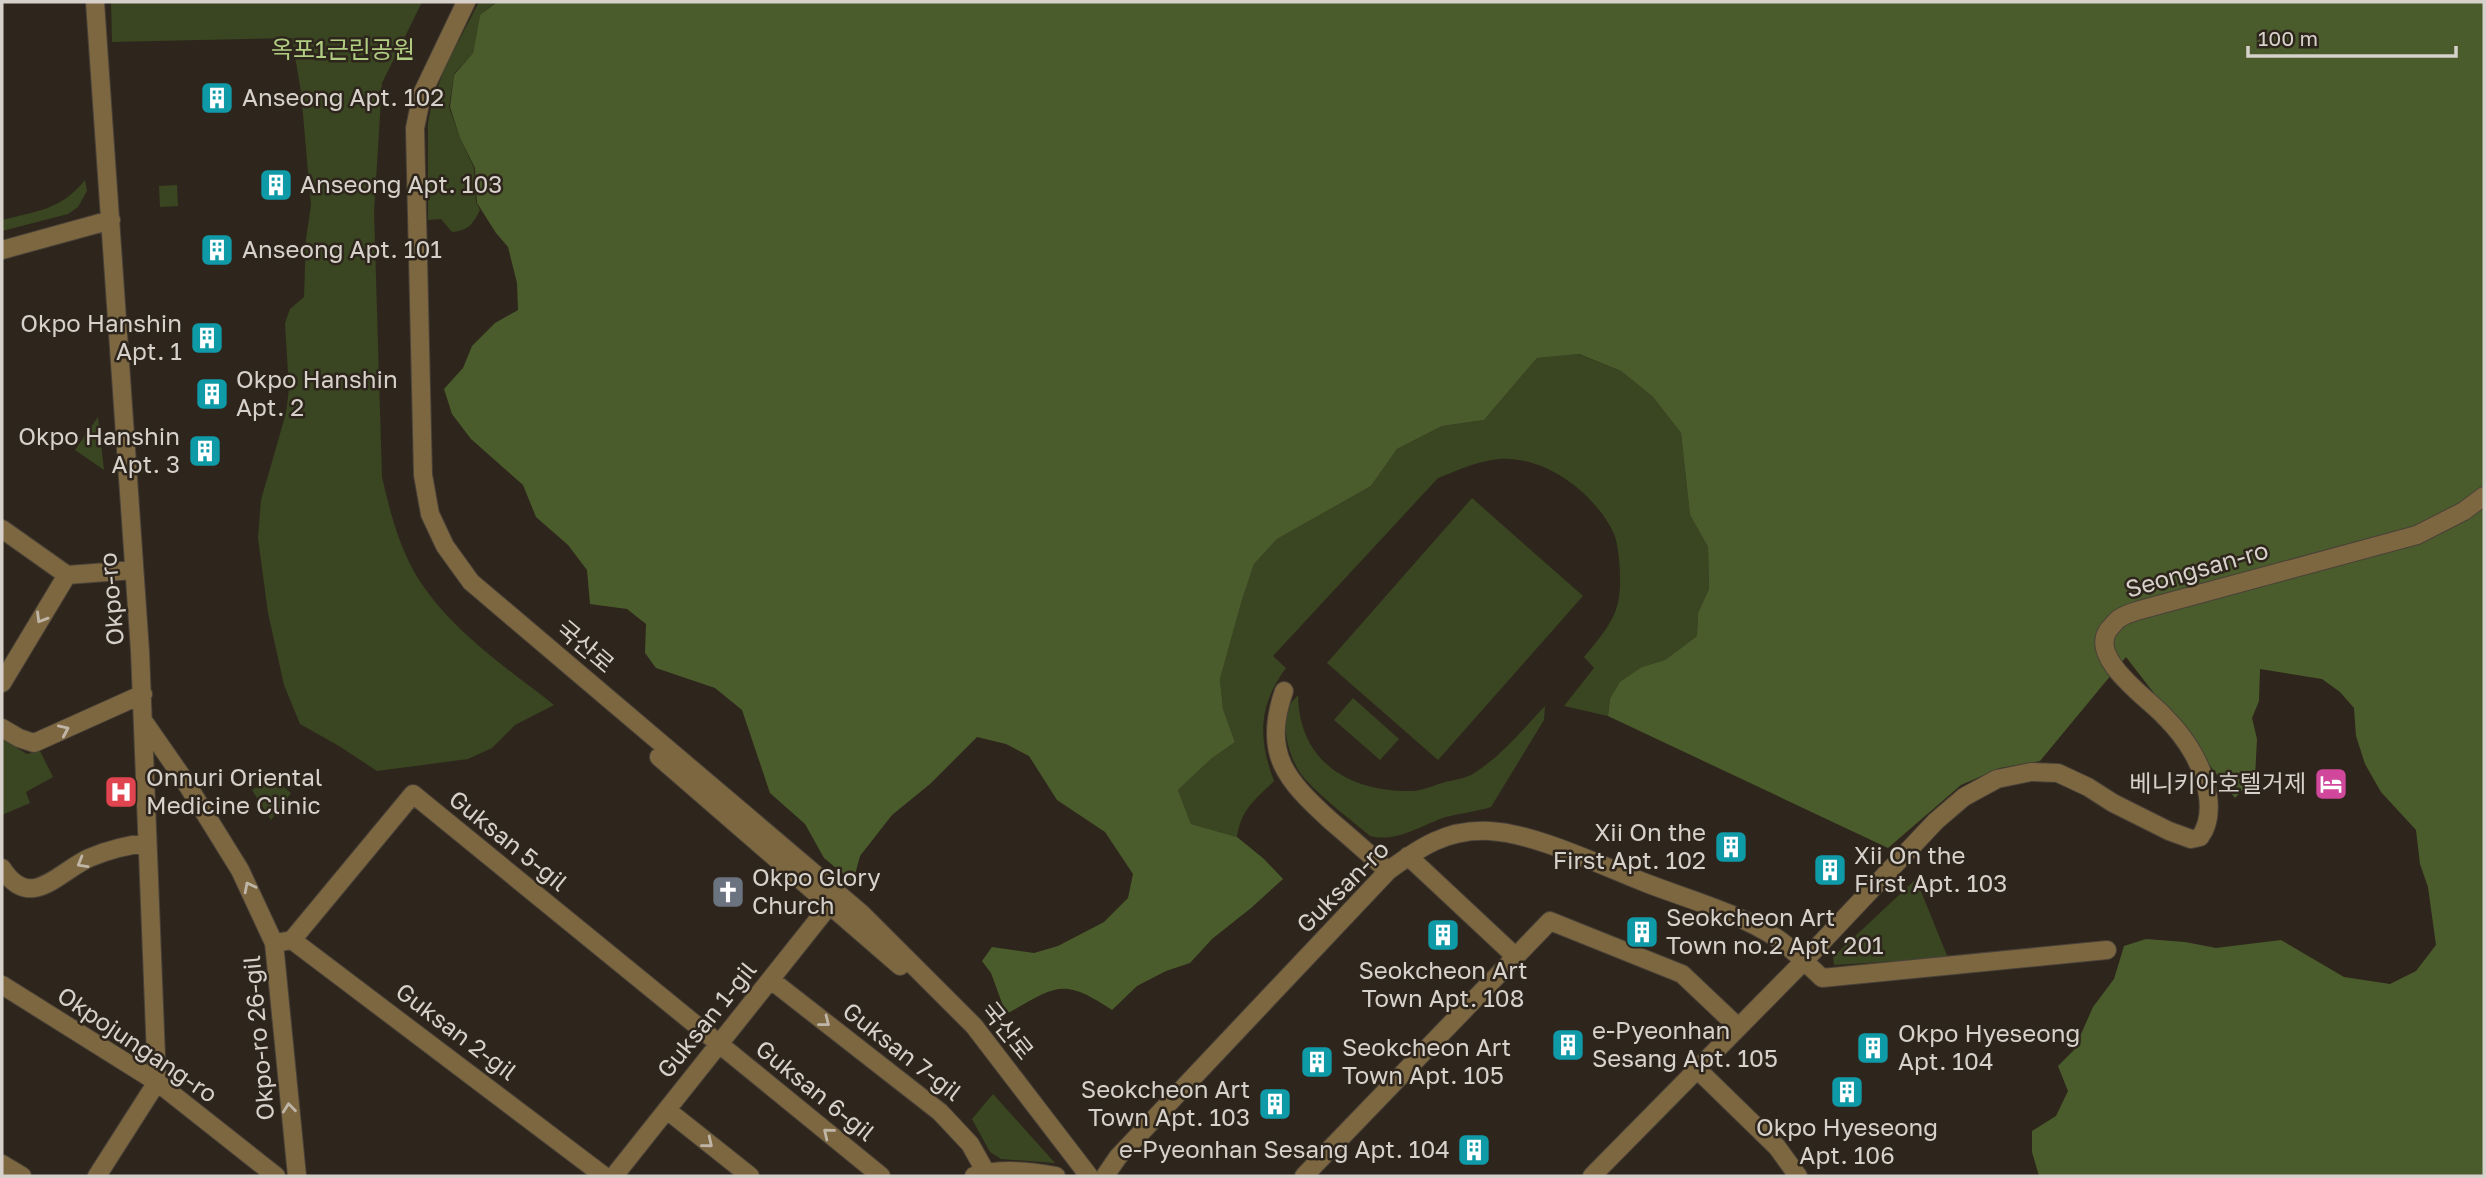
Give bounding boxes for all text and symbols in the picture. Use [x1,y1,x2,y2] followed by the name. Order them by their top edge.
[2248,14,2456,58] scale bar
[2258,25,2318,51] text: 100 m
[271,34,415,63] park label: 옥포1근린공원
[198,79,236,117] building icon: Anseong Apt. 102
[242,82,444,111] place label: Anseong Apt. 102
[257,166,295,204] building icon: Anseong Apt. 103
[300,169,502,198] place label: Anseong Apt. 103
[198,231,236,269] building icon: Anseong Apt. 101
[242,234,442,263] place label: Anseong Apt. 101
[20,308,182,365] place label: Okpo Hanshin Apt. 1
[188,319,226,357] building icon: Okpo Hanshin Apt. 1
[236,364,398,421] place label: Okpo Hanshin Apt. 2
[193,375,231,413] building icon: Okpo Hanshin Apt. 2
[18,421,180,478] place label: Okpo Hanshin Apt. 3
[186,432,224,470] building icon: Okpo Hanshin Apt. 3
[2122,534,2271,603] street label: Seongsan-ro
[92,551,129,647] street label: Okpo-ro
[37,611,50,624] one-way arrow
[551,613,621,678] street label: 국산로
[58,725,70,739] one-way arrow
[146,762,322,819] place label: Onnuri Oriental Medicine Clinic
[2312,765,2350,803] hotel icon: 베니키아호텔거제
[2129,768,2306,797] place label: 베니키아호텔거제
[102,773,140,811] hospital icon: Onnuri Oriental Medicine Clinic
[444,783,574,896] street label: Guksan 5-gil
[1553,817,1706,874] place label: Xii On the First Apt. 102
[1712,828,1750,866] building icon: Xii On the First Apt. 102
[1290,834,1394,938] street label: Guksan-ro
[1854,840,2007,897] place label: Xii On the First Apt. 103
[1811,851,1849,889] building icon: Xii On the First Apt. 103
[77,855,90,868] one-way arrow
[752,862,881,919] place label: Okpo Glory Church
[709,873,747,911] church icon: Okpo Glory Church
[243,882,257,894] one-way arrow
[1666,902,1884,959] place label: Seokcheon Art Town no.2 Apt. 201
[1623,913,1661,951] building icon: Seokcheon Art Town no.2 Apt. 201
[1424,916,1462,954] building icon: Seokcheon Art Town Apt. 108
[236,954,279,1122] street label: Okpo-ro 26-gil
[650,955,762,1083] street label: Guksan 1-gil
[1358,955,1528,1012] place label: Seokcheon Art Town Apt. 108
[391,976,523,1086] street label: Guksan 2-gil
[52,980,223,1108] street label: Okpojungang-ro
[838,995,968,1106] street label: Guksan 7-gil
[976,995,1040,1065] street label: 국산로
[817,1014,829,1027] one-way arrow
[1592,1015,1778,1072] place label: e-Pyeonhan Sesang Apt. 105
[1898,1018,2080,1075] place label: Okpo Hyeseong Apt. 104
[1549,1026,1587,1064] building icon: e-Pyeonhan Sesang Apt. 105
[1854,1029,1892,1067] building icon: Okpo Hyeseong Apt. 104
[1342,1032,1511,1089] place label: Seokcheon Art Town Apt. 105
[751,1033,881,1147] street label: Guksan 6-gil
[1298,1043,1336,1081] building icon: Seokcheon Art Town Apt. 105
[1828,1073,1866,1111] building icon: Okpo Hyeseong Apt. 106
[1081,1074,1250,1131] place label: Seokcheon Art Town Apt. 103
[1256,1085,1294,1123] building icon: Seokcheon Art Town Apt. 103
[282,1103,297,1114] one-way arrow
[1756,1112,1938,1169] place label: Okpo Hyeseong Apt. 106
[824,1129,836,1142] one-way arrow
[1455,1131,1493,1169] building icon: e-Pyeonhan Sesang Apt. 104
[1119,1134,1450,1163] place label: e-Pyeonhan Sesang Apt. 104
[701,1135,713,1148] one-way arrow

